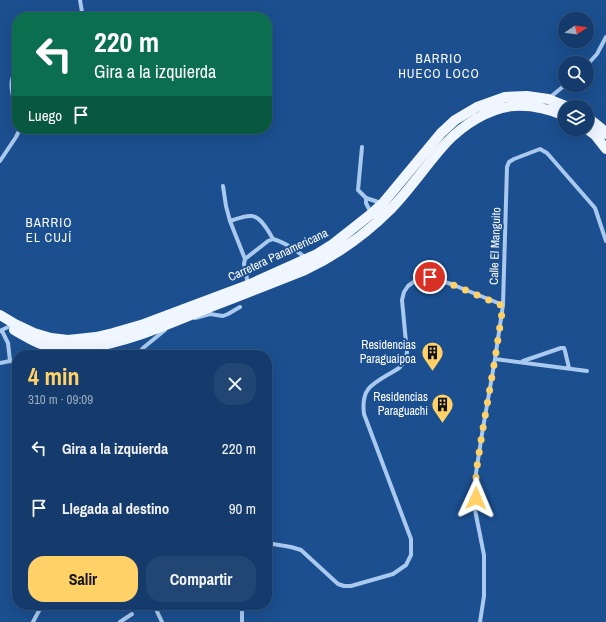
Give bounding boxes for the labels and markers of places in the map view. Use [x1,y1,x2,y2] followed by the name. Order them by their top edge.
[413,260,447,294] pin
[360,337,417,367] place label: Residencias Paraguaipoa
[419,339,445,372] building icon: Residencias Paraguaipoa
[373,389,428,419] place label: Residencias Paraguachi
[430,391,456,424] building icon: Residencias Paraguachi

